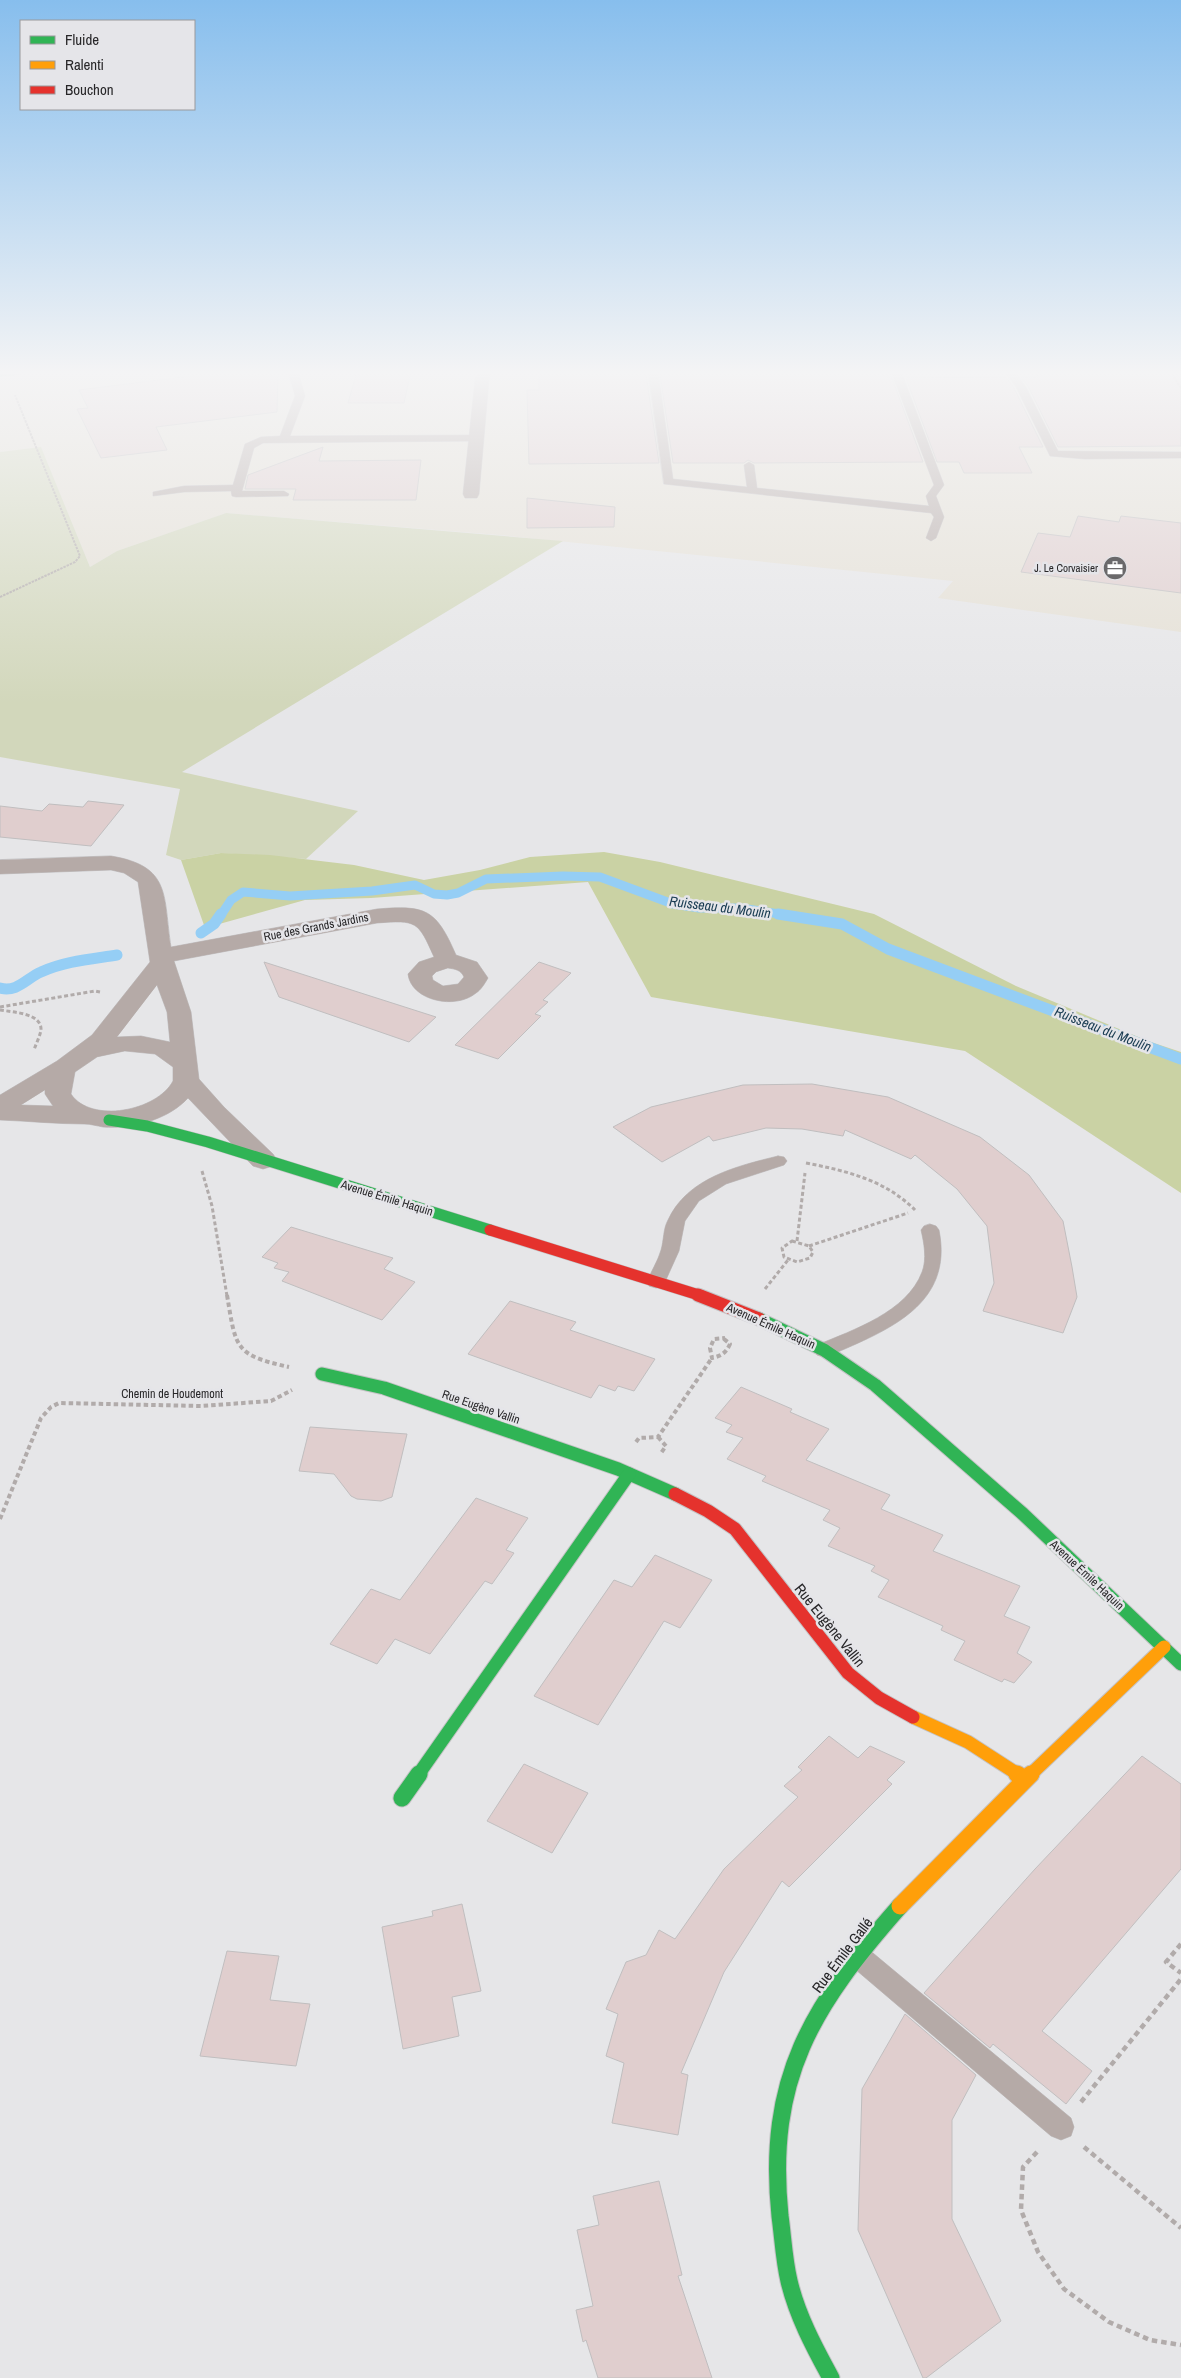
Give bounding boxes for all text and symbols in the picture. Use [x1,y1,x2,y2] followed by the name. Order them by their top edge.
[20,20,195,110] legend
[65,29,99,50] text: Fluide
[65,54,104,75] text: Ralenti
[65,79,114,100] text: Bouchon
[1102,555,1128,581] office icon: J. Le Corvaisier
[1034,561,1098,575] place label: J. Le Corvaisier
[668,892,772,922] water label: Ruisseau du Moulin
[262,909,370,945] street label: Rue des Grands Jardins
[1052,1002,1154,1056] water label: Ruisseau du Moulin
[338,1176,435,1220] street label: Avenue Émile Haquin
[723,1299,818,1353] street label: Avenue Émile Haquin
[121,1386,223,1402] street label: Chemin de Houdemont
[440,1386,522,1428] street label: Rue Eugène Vallin
[1046,1536,1127,1613] street label: Avenue Émile Haquin
[790,1579,870,1671] street label: Rue Eugène Vallin
[807,1913,877,1997] street label: Rue Émile Gallé

